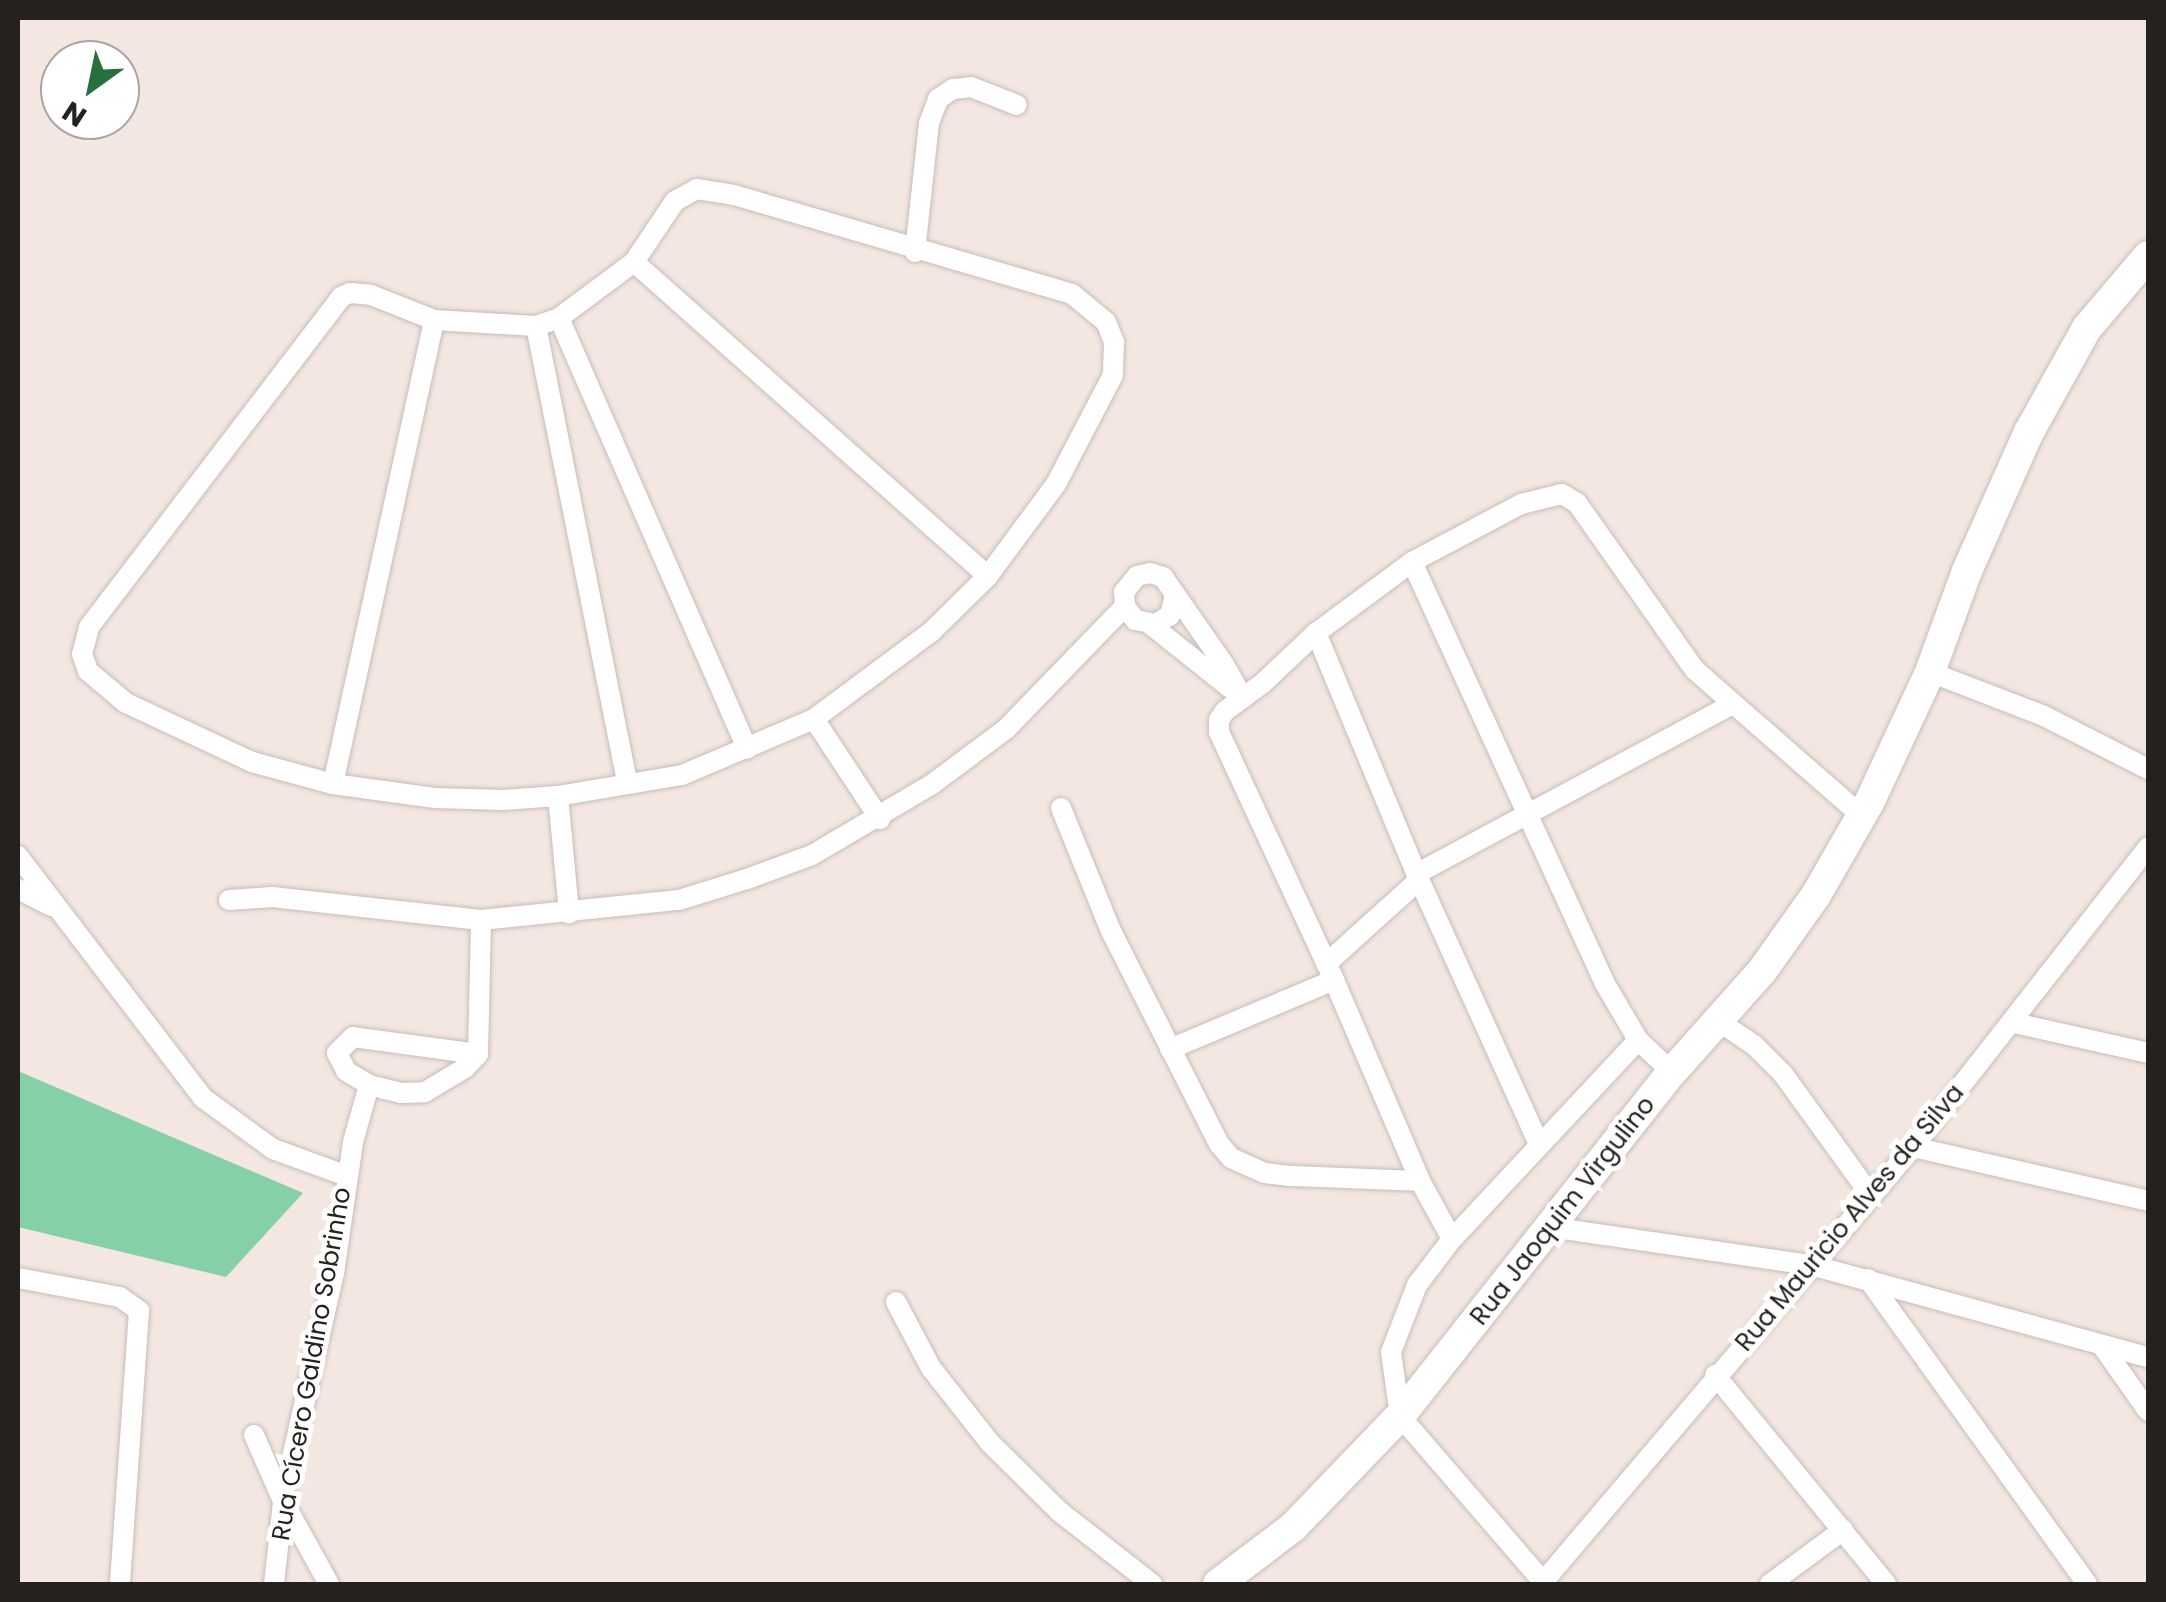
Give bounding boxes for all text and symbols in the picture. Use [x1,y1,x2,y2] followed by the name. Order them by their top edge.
[40,40,140,140] north arrow
[55,92,94,136] text: N
[1729,1078,1971,1358] street label: Rua Mauricio Alves da Silva
[1464,1091,1662,1331] street label: Rua Jaoquim Virgulino
[266,1185,358,1543] street label: Rua Cícero Galdino Sobrinho

